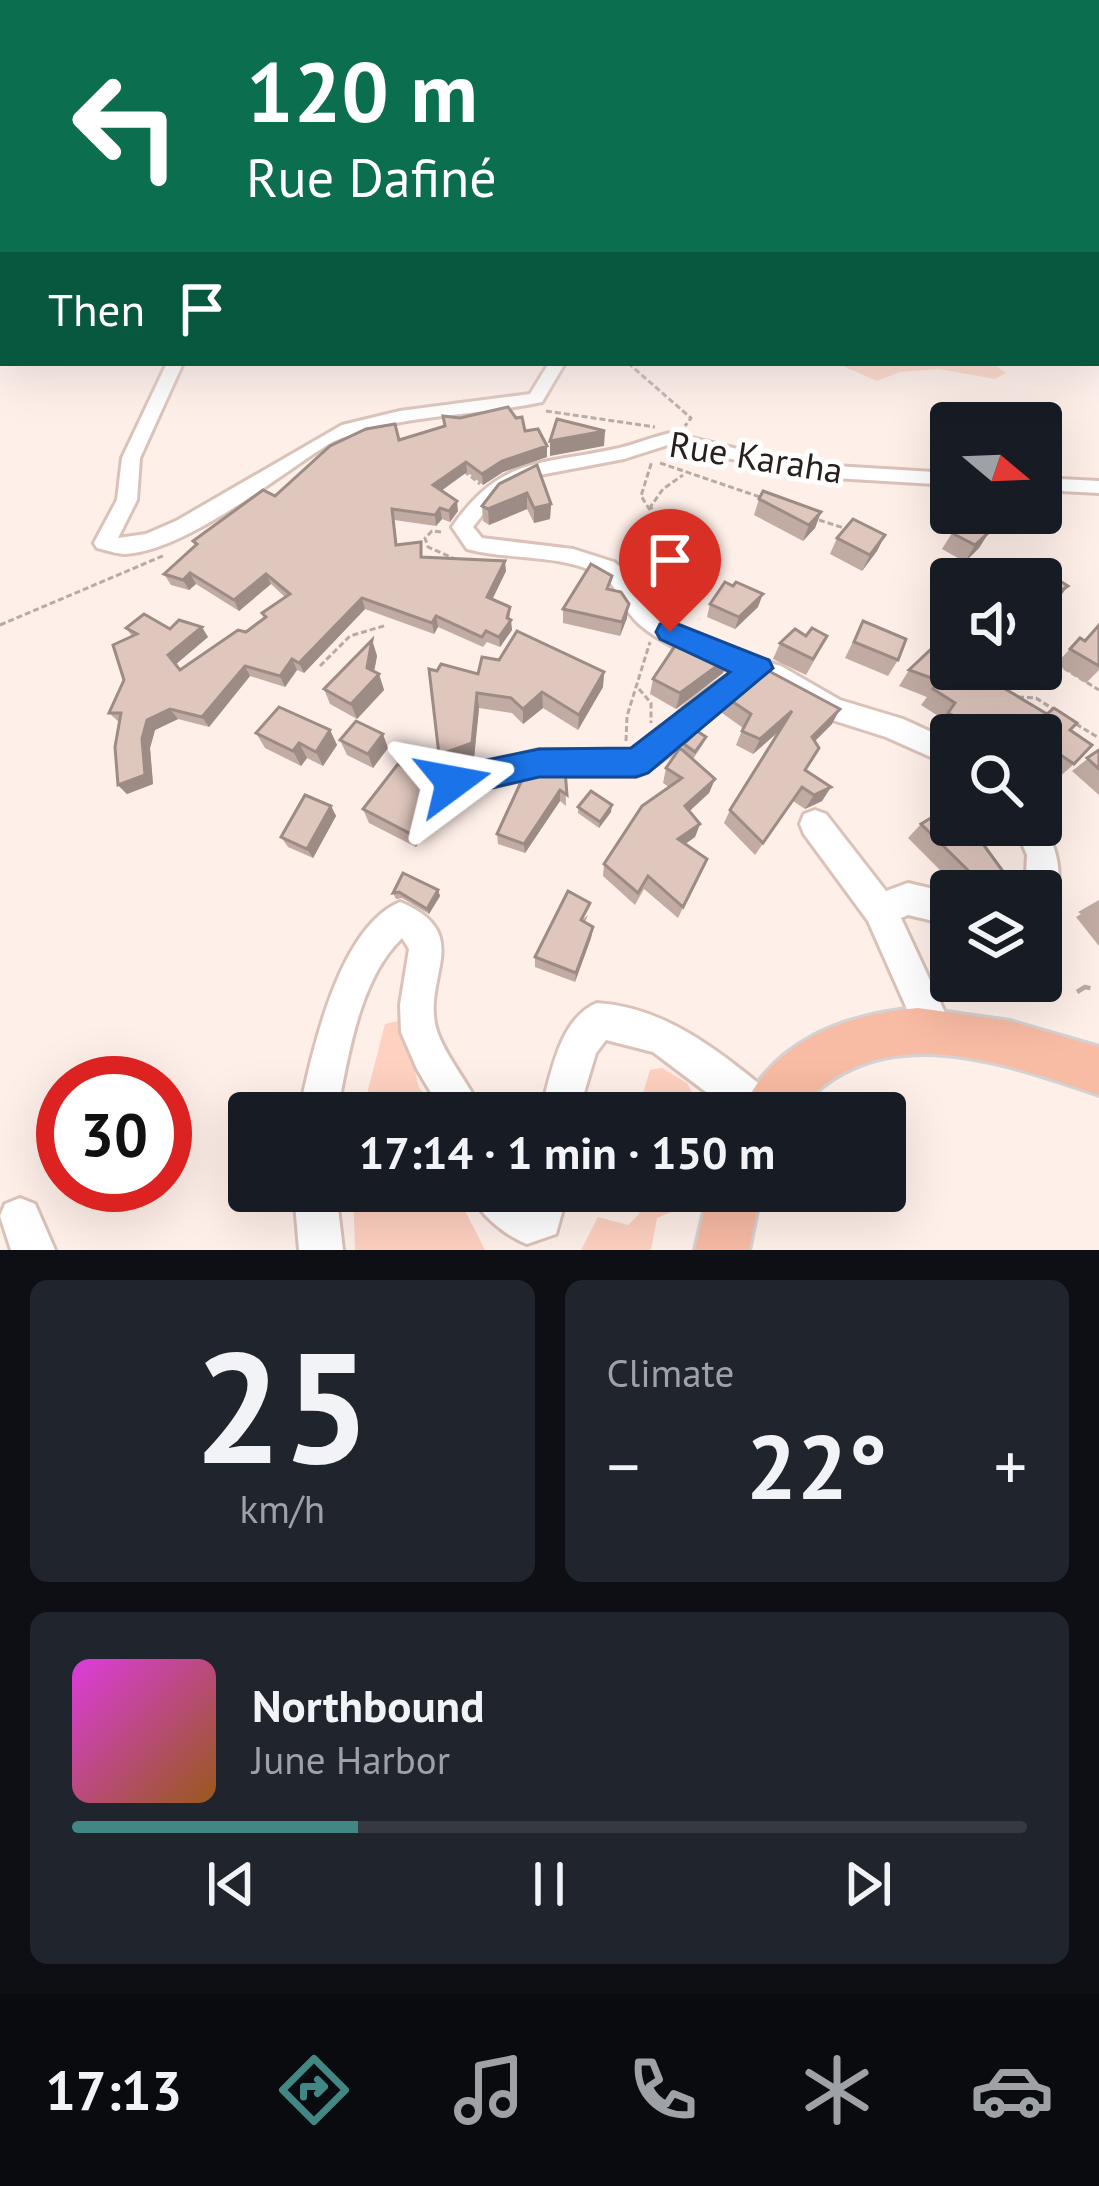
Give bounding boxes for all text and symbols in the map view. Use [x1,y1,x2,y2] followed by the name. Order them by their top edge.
[246,36,478,145] text: 120 m
[48,48,204,204] icon: left
[246,142,497,212] text: Rue Dafiné
[169,276,235,342] icon: arrive
[48,280,145,338] text: Then
[930,402,1062,534] north arrow
[930,402,1062,1002] map controls
[666,420,846,493] street label: Rue Karaha
[619,509,721,632] pin
[637,527,703,593] icon: arrive
[930,558,1062,690] button: sound
[930,714,1062,846] button: search
[390,719,516,845] position arrow
[930,870,1062,1002] button: layers
[36,1056,192,1212] speed limit sign: 30
[359,1123,775,1181] text: 17:14 · 1 min · 150 m
[194,1304,371,1506] text: 25
[607,1347,734,1398] text: Climate
[746,1407,887,1524] text: 22°
[607,1423,640,1508] text: −
[994,1423,1027,1508] text: +
[240,1483,325,1534] text: km/h
[252,1676,484,1734] text: Northbound
[252,1734,450,1785] text: June Harbor
[198,1851,264,1917] icon: previous
[516,1851,582,1917] icon: pause
[835,1851,901,1917] icon: next
[272,2048,356,2132] icon: directions
[447,2048,531,2132] icon: music
[621,2048,705,2132] icon: phone
[795,2048,879,2132] icon: climate
[970,2048,1054,2132] icon: car
[45,2055,182,2125] text: 17:13

